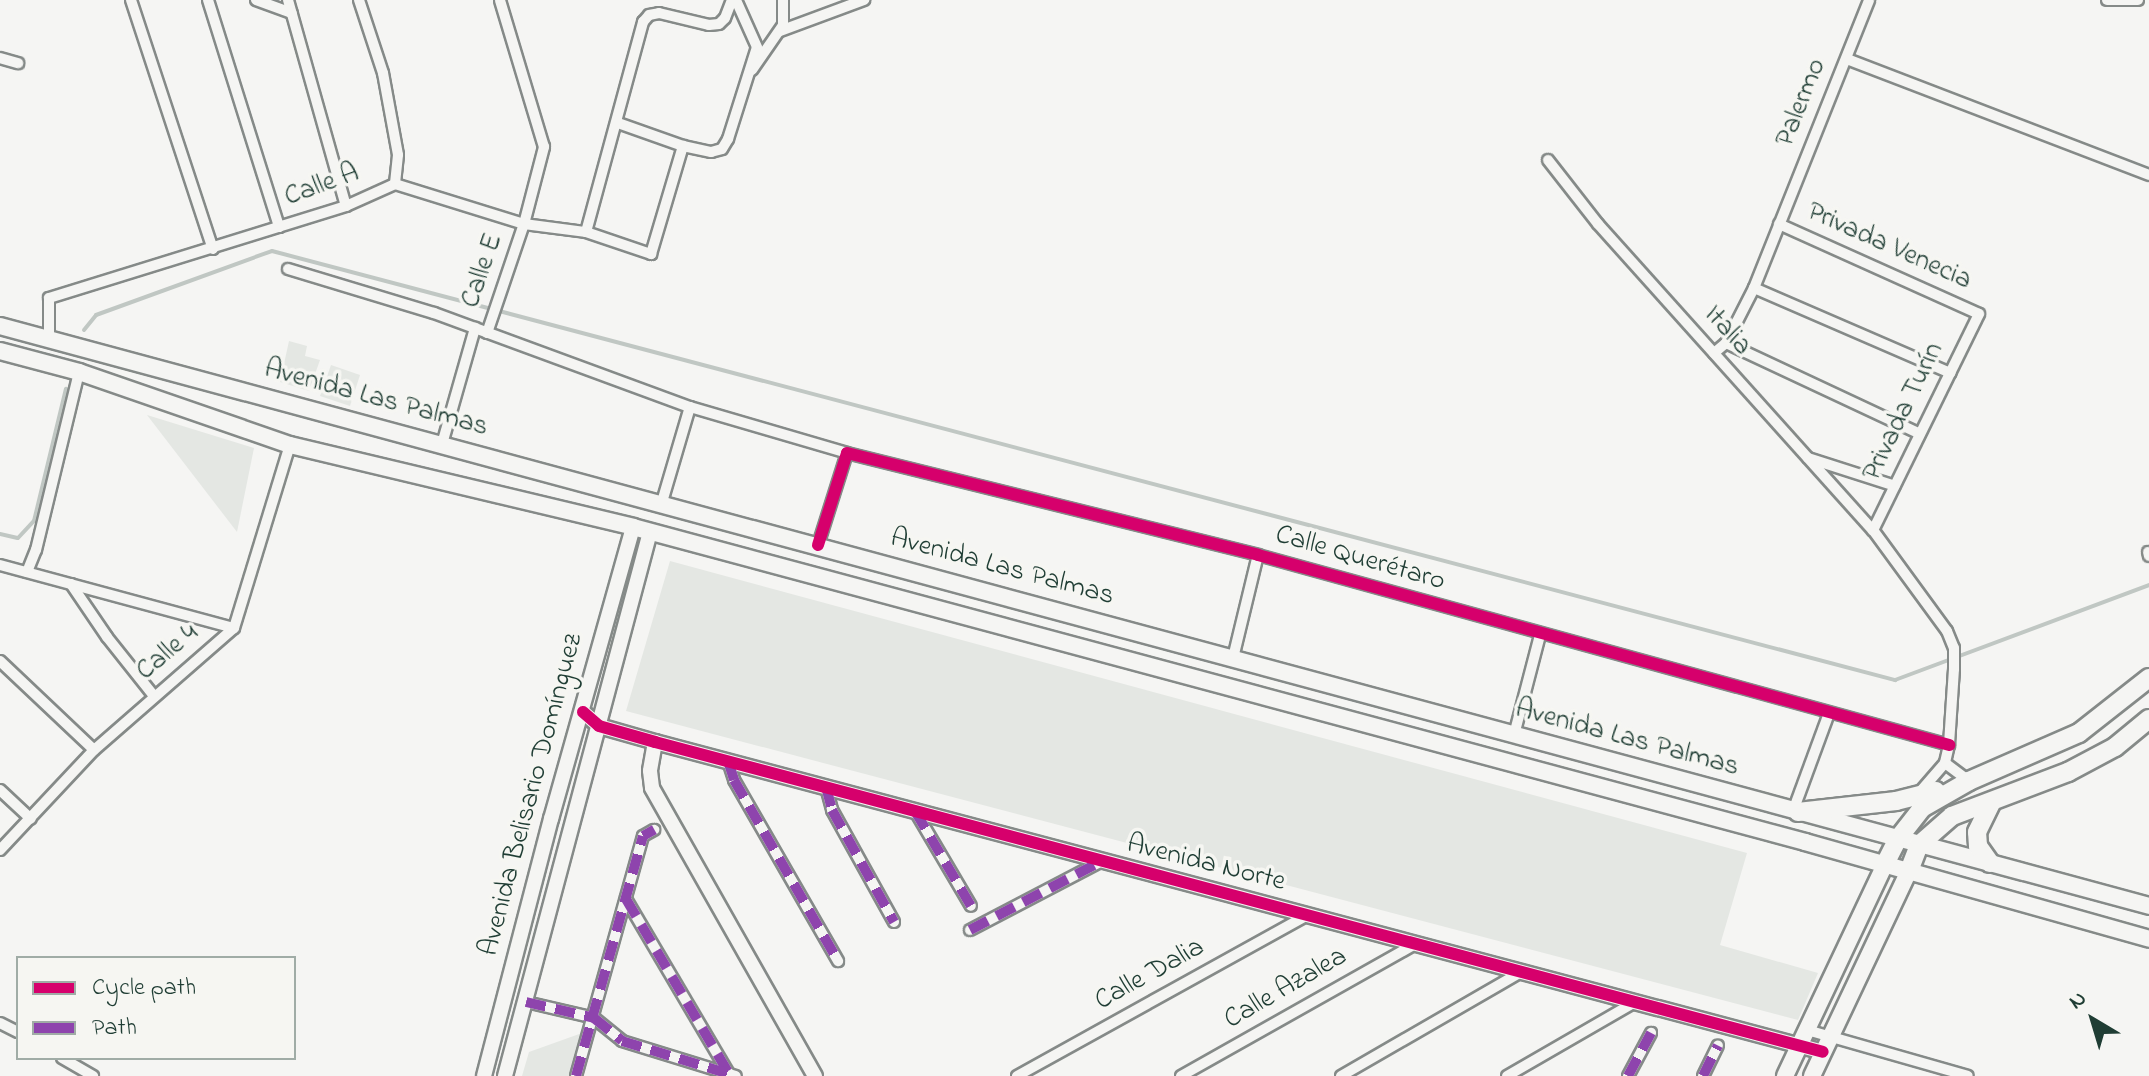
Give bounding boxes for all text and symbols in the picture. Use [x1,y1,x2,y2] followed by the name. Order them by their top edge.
[1769,54,1835,152] street label: Palermo
[280,157,364,215] street label: Calle A
[1801,196,1977,298] street label: Privada Venecia
[455,229,511,313] street label: Calle E
[1696,299,1758,363] street label: Italia
[1856,337,1952,487] street label: Privada Turín
[260,353,492,445] street label: Avenida Las Palmas
[1271,519,1449,599] street label: Calle Querétaro
[886,522,1118,614] street label: Avenida Las Palmas
[130,617,206,689] street label: Calle 4
[473,630,591,960] street label: Avenida Belisario Domínguez
[1511,693,1743,785] street label: Avenida Las Palmas
[1123,828,1289,900] street label: Avenida Norte
[1089,931,1211,1019] street label: Calle Dalia
[1219,940,1353,1038] street label: Calle Azalea
[16,956,296,1060] legend
[92,971,196,1006] text: Cycle path
[2053,980,2133,1060] north arrow
[2063,984,2094,1018] text: N
[92,1011,137,1046] text: Path

